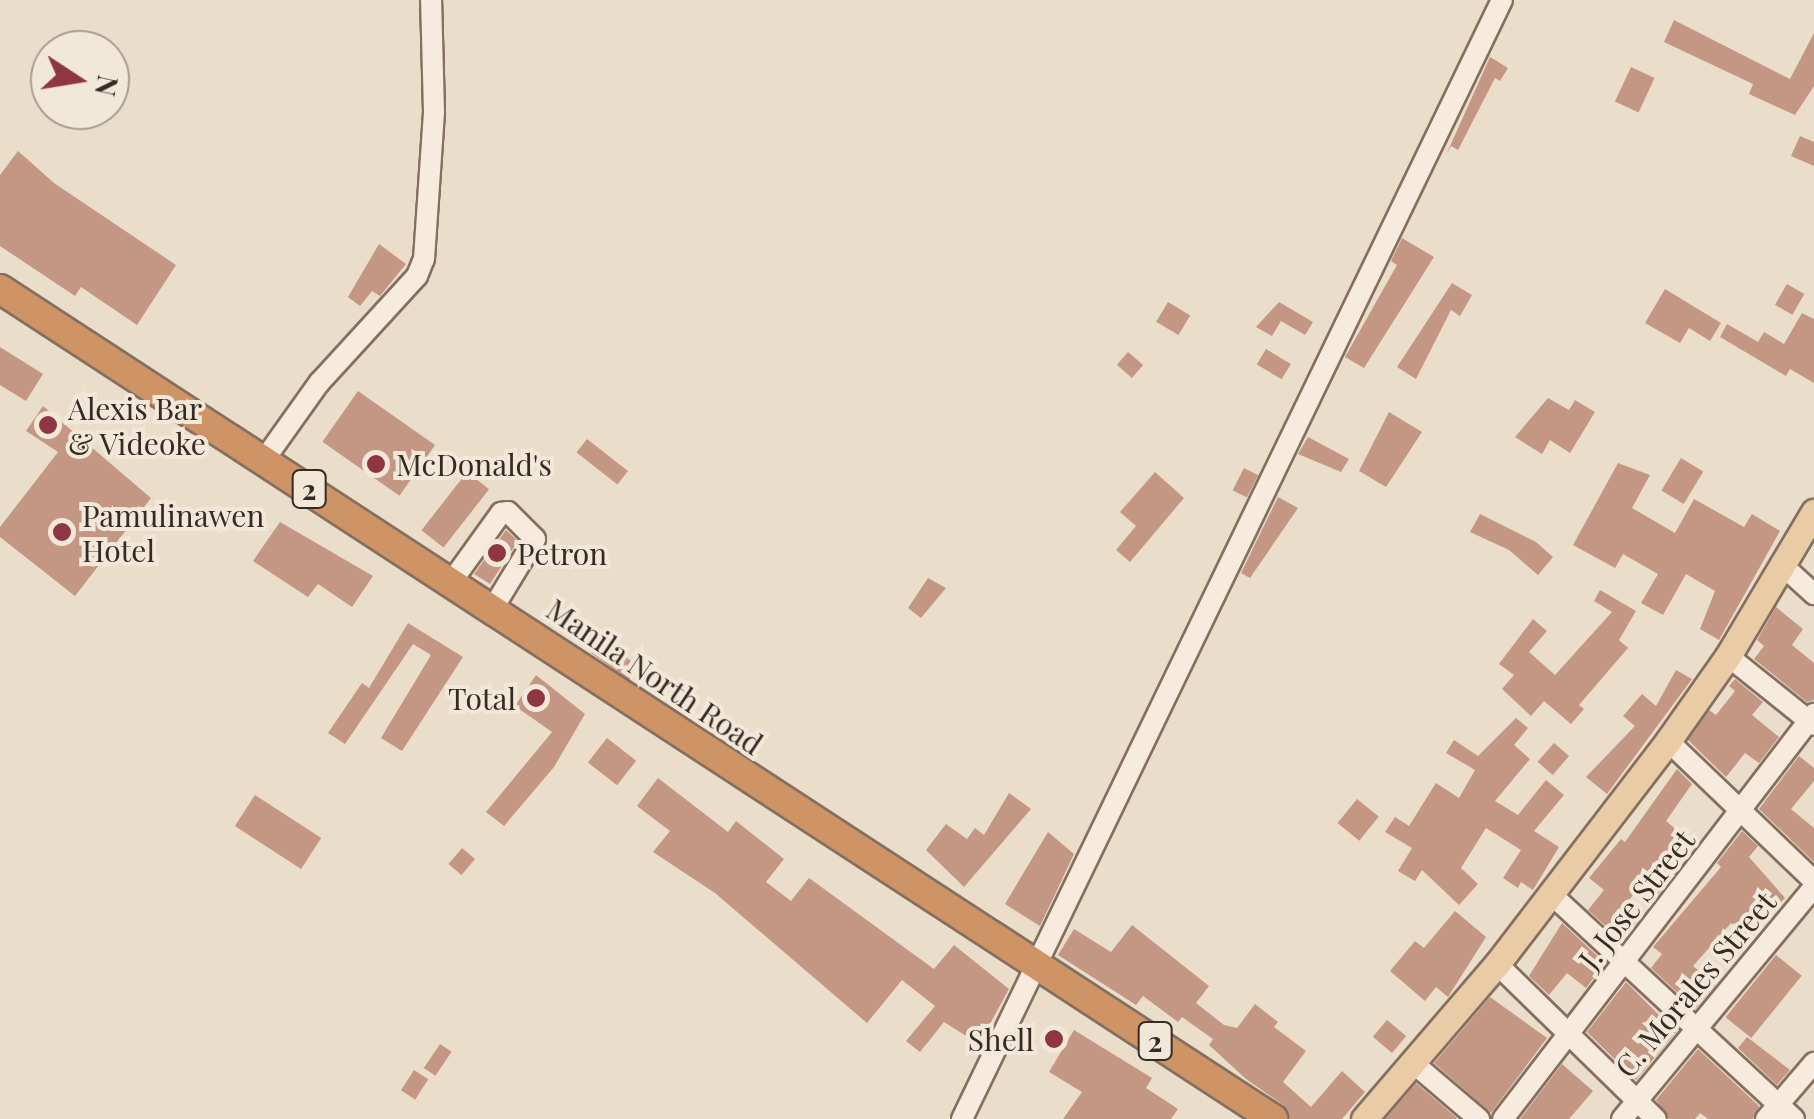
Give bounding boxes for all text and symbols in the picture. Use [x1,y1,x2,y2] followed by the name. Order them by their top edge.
[30,30,130,130] north arrow
[88,72,128,100] text: N
[68,390,207,460] place label: Alexis Bar & Videoke
[37,414,59,436] marker: Alexis Bar & Videoke
[396,446,552,482] place label: McDonald's
[365,453,387,475] marker: McDonald's
[292,466,326,512] road number: 2
[82,497,264,568] place label: Pamulinawen Hotel
[51,521,73,543] marker: Pamulinawen Hotel
[517,535,607,571] place label: Petron
[486,542,508,564] marker: Petron
[540,590,770,762] street label: Manila North Road
[448,680,516,716] place label: Total
[525,687,547,709] marker: Total
[1571,822,1701,976] street label: J. Jose Street
[1607,884,1783,1084] street label: C. Morales Street
[1138,1018,1172,1064] road number: 2
[968,1021,1034,1057] place label: Shell
[1043,1028,1065,1050] marker: Shell

